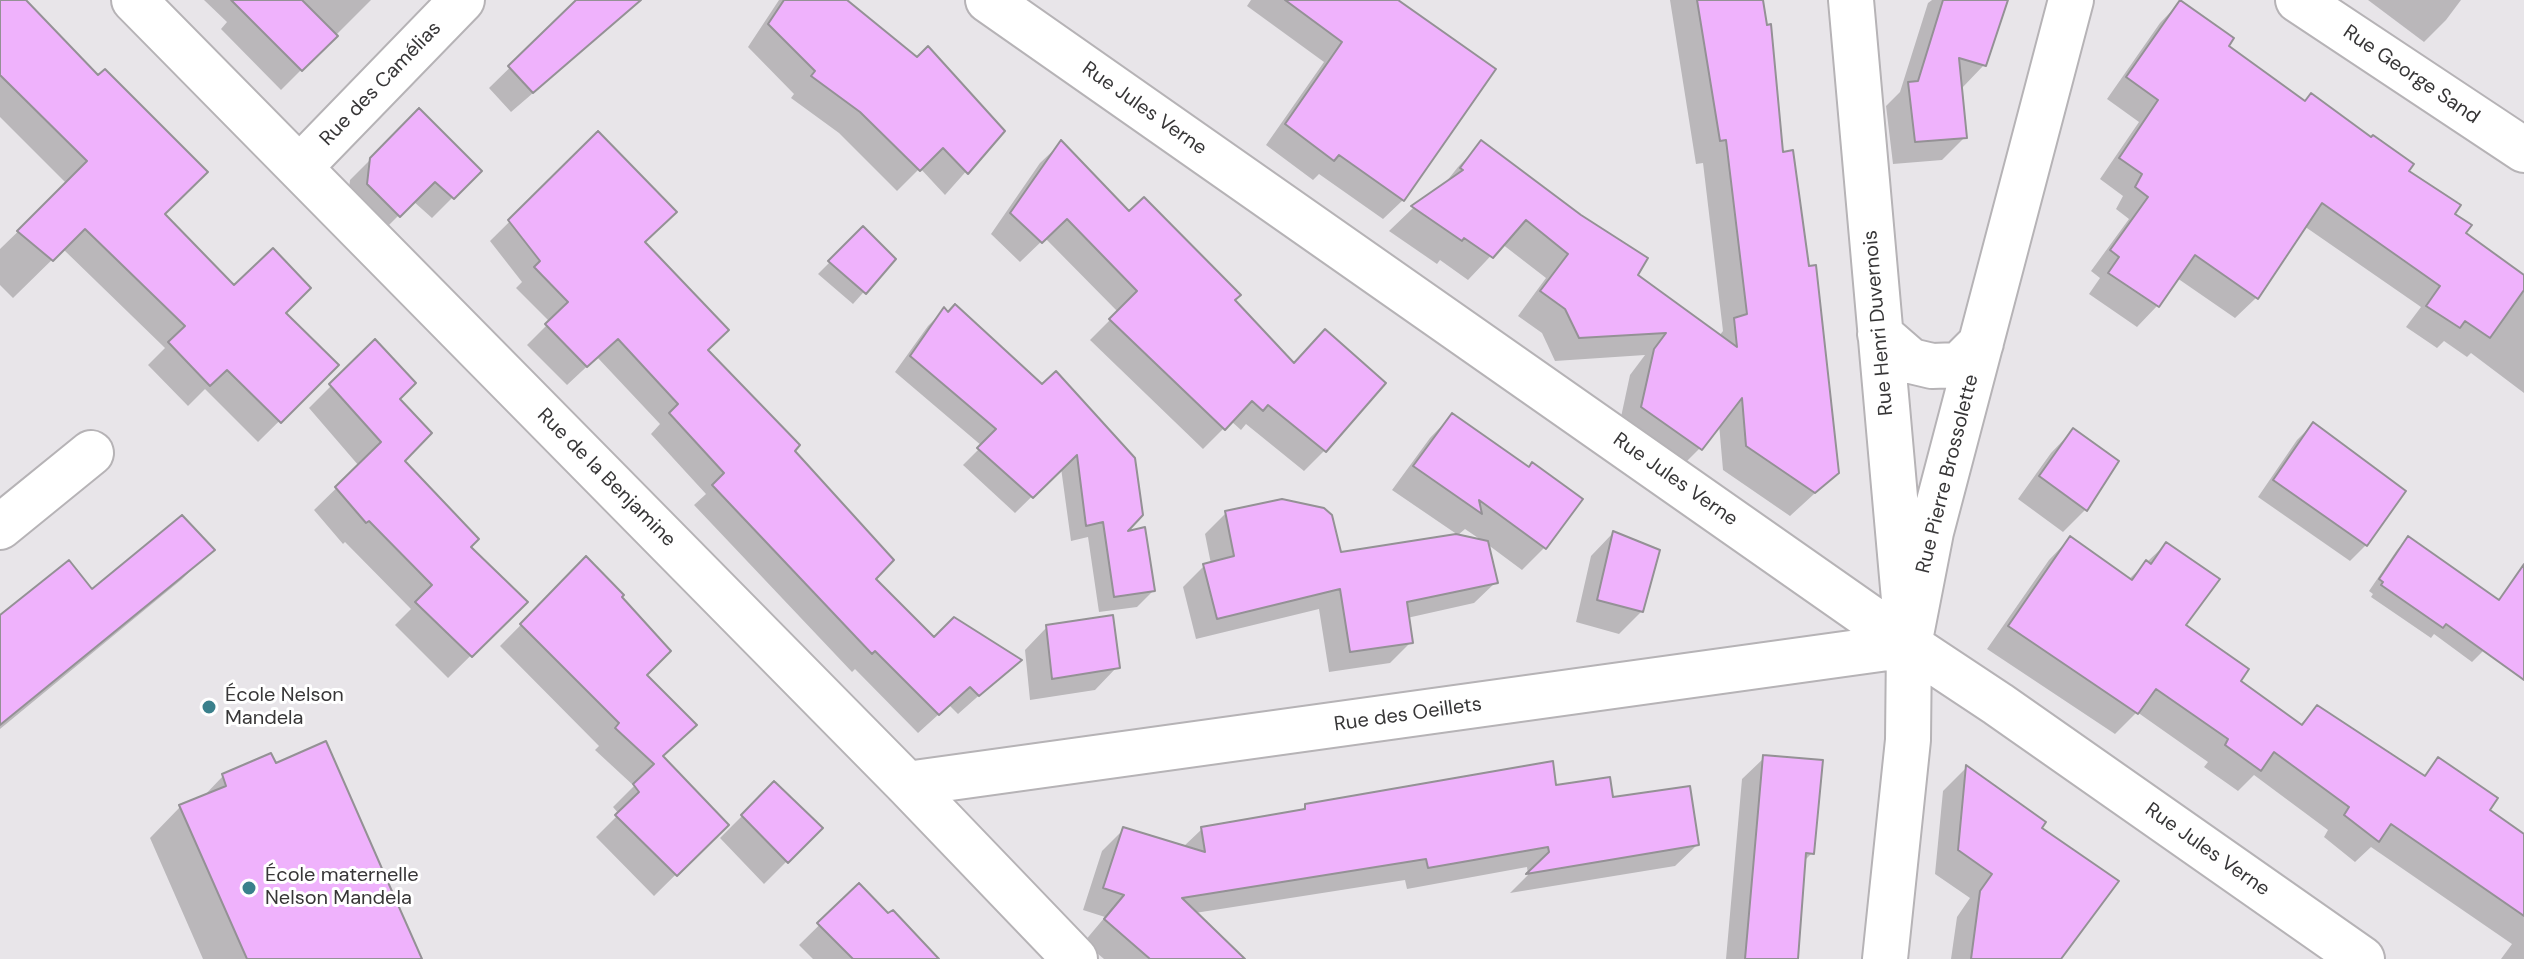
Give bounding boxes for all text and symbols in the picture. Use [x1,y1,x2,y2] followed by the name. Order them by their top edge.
[315,17,447,151] street label: Rue des Camélias
[2338,20,2484,130] street label: Rue George Sand
[1077,57,1211,161] street label: Rue Jules Verne
[1859,229,1899,417] street label: Rue Henri Duvernois
[1912,372,1984,576] street label: Rue Pierre Brossolette
[532,404,680,552] street label: Rue de la Benjamine
[1608,428,1742,532] street label: Rue Jules Verne
[225,684,344,731] place label: École Nelson Mandela
[1333,693,1483,737] street label: Rue des Oeillets
[200,698,218,716] marker: École Nelson Mandela
[2140,798,2274,902] street label: Rue Jules Verne
[265,864,419,911] place label: École maternelle Nelson Mandela
[240,879,258,897] marker: École maternelle Nelson Mandela

